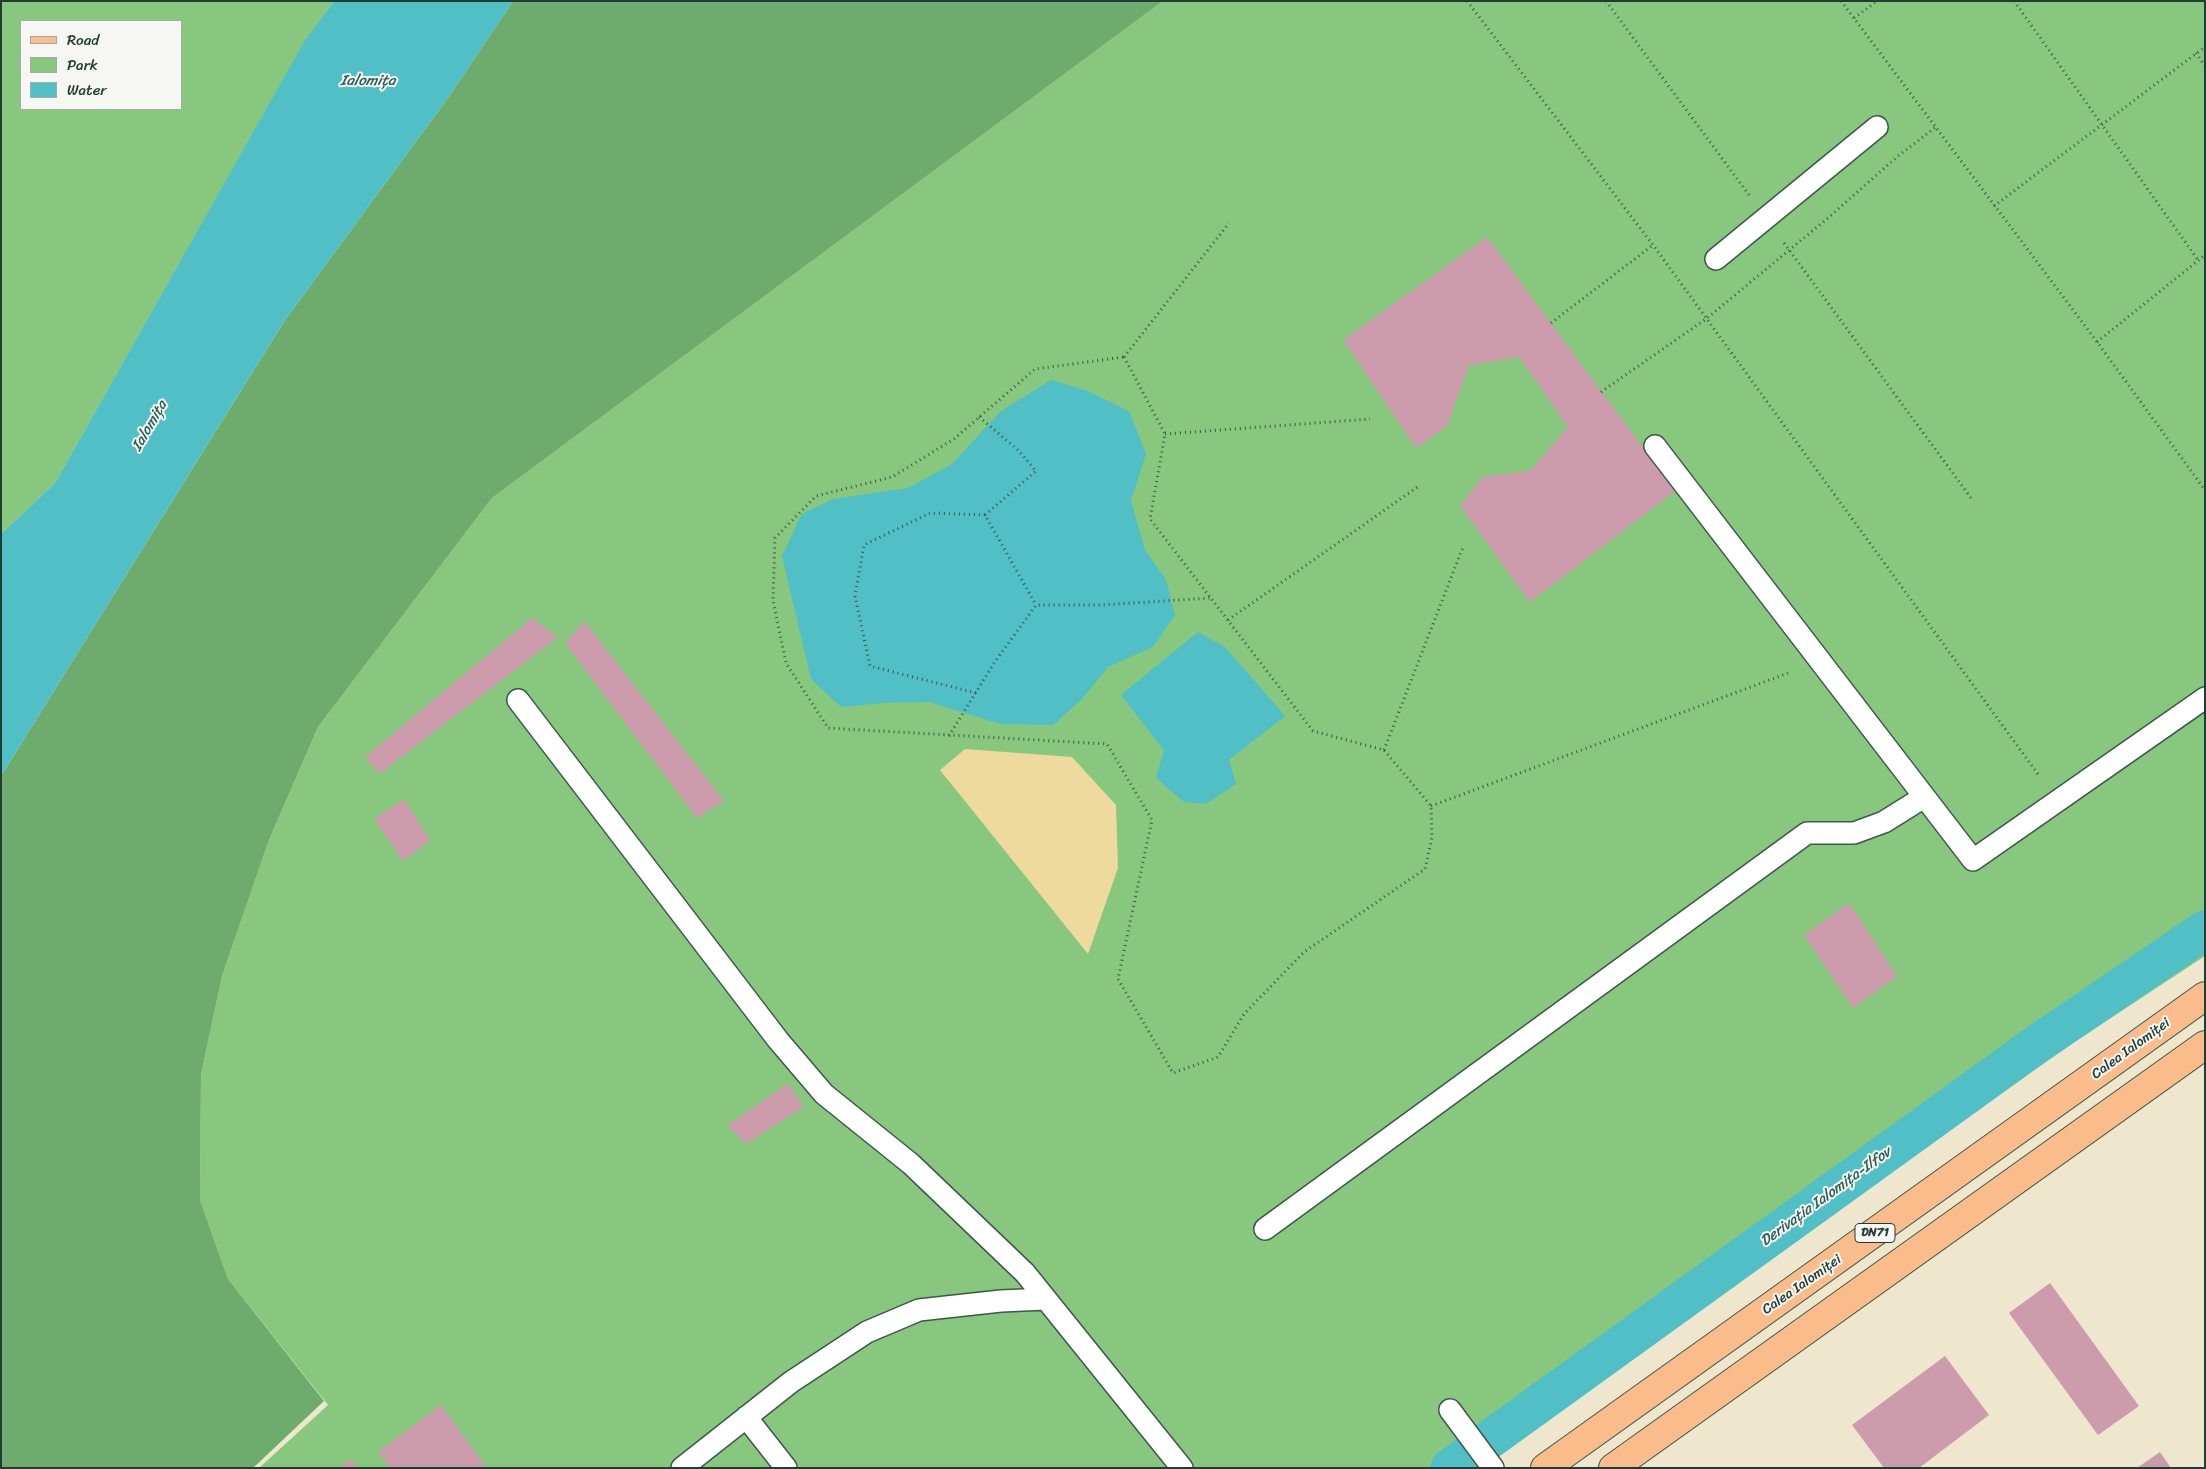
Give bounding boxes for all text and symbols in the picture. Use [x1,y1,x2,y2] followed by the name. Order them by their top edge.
[20,20,182,110] legend
[67,27,99,53] text: Road
[67,52,98,78] text: Park
[340,72,396,90] water label: Ialomița
[67,77,107,103] text: Water
[128,398,172,454] water label: Ialomița
[2088,1015,2174,1083] street label: Calea Ialomiței
[1757,1144,1895,1250] water label: Derivația Ialomița-Ilfov
[1855,1224,1895,1242] road number: DN71
[1759,1251,1845,1319] street label: Calea Ialomiței

